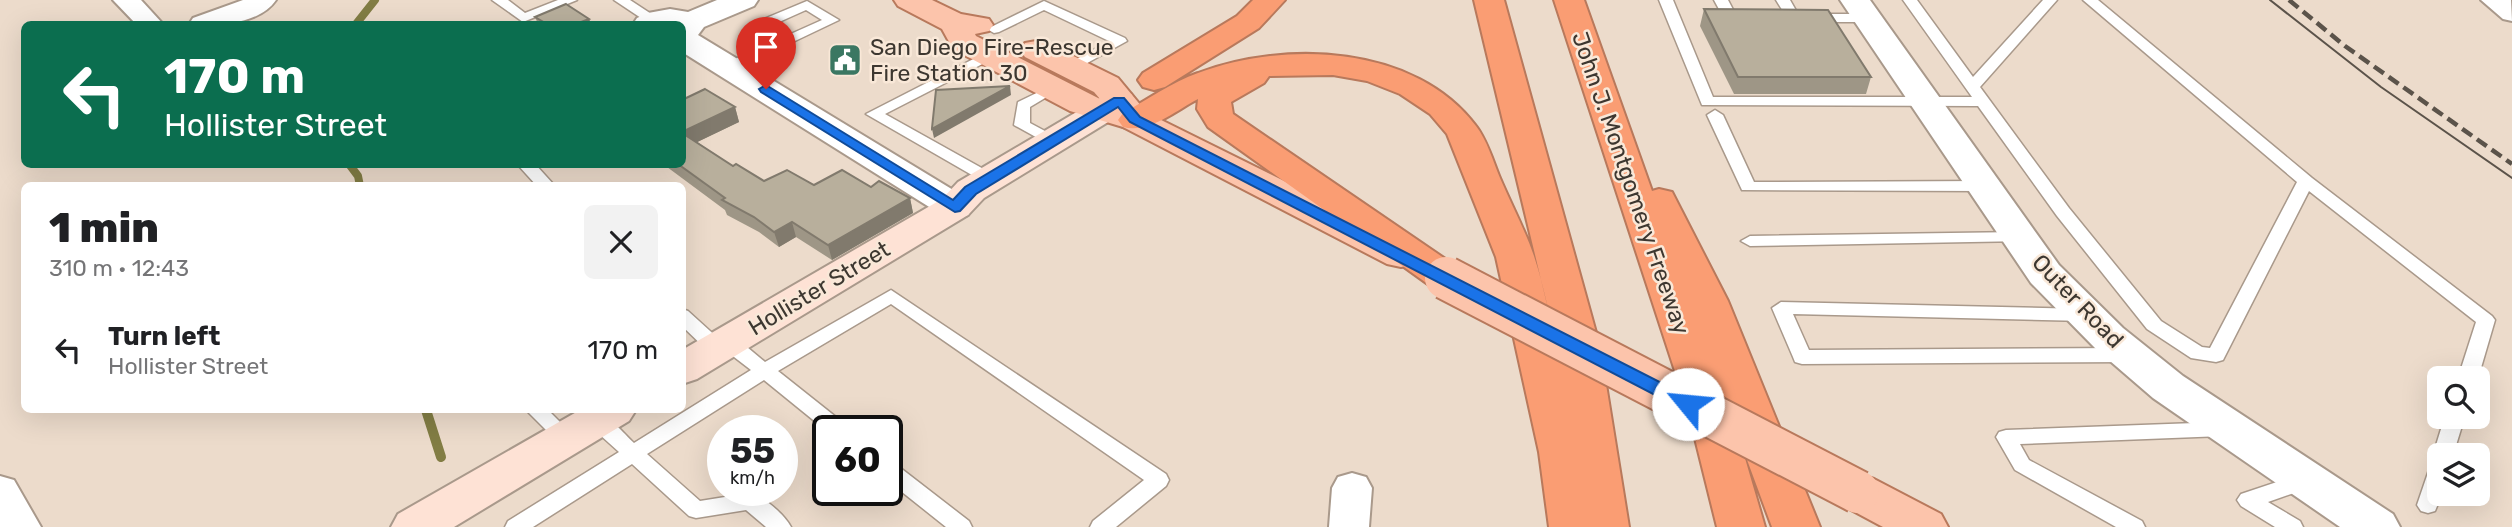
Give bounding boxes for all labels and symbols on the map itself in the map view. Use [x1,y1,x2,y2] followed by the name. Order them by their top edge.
[736,17,796,89] pin
[1566,28,1696,338] street label: John J. Montgomery Freeway
[870,33,1114,87] place label: San Diego Fire-Rescue Fire Station 30
[826,41,864,79] public building icon: San Diego Fire-Rescue Fire Station 30
[743,235,895,341] street label: Hollister Street
[2026,248,2130,354] street label: Outer Road
[1651,367,1725,441] position arrow
[812,415,903,506] speed limit sign: 60

